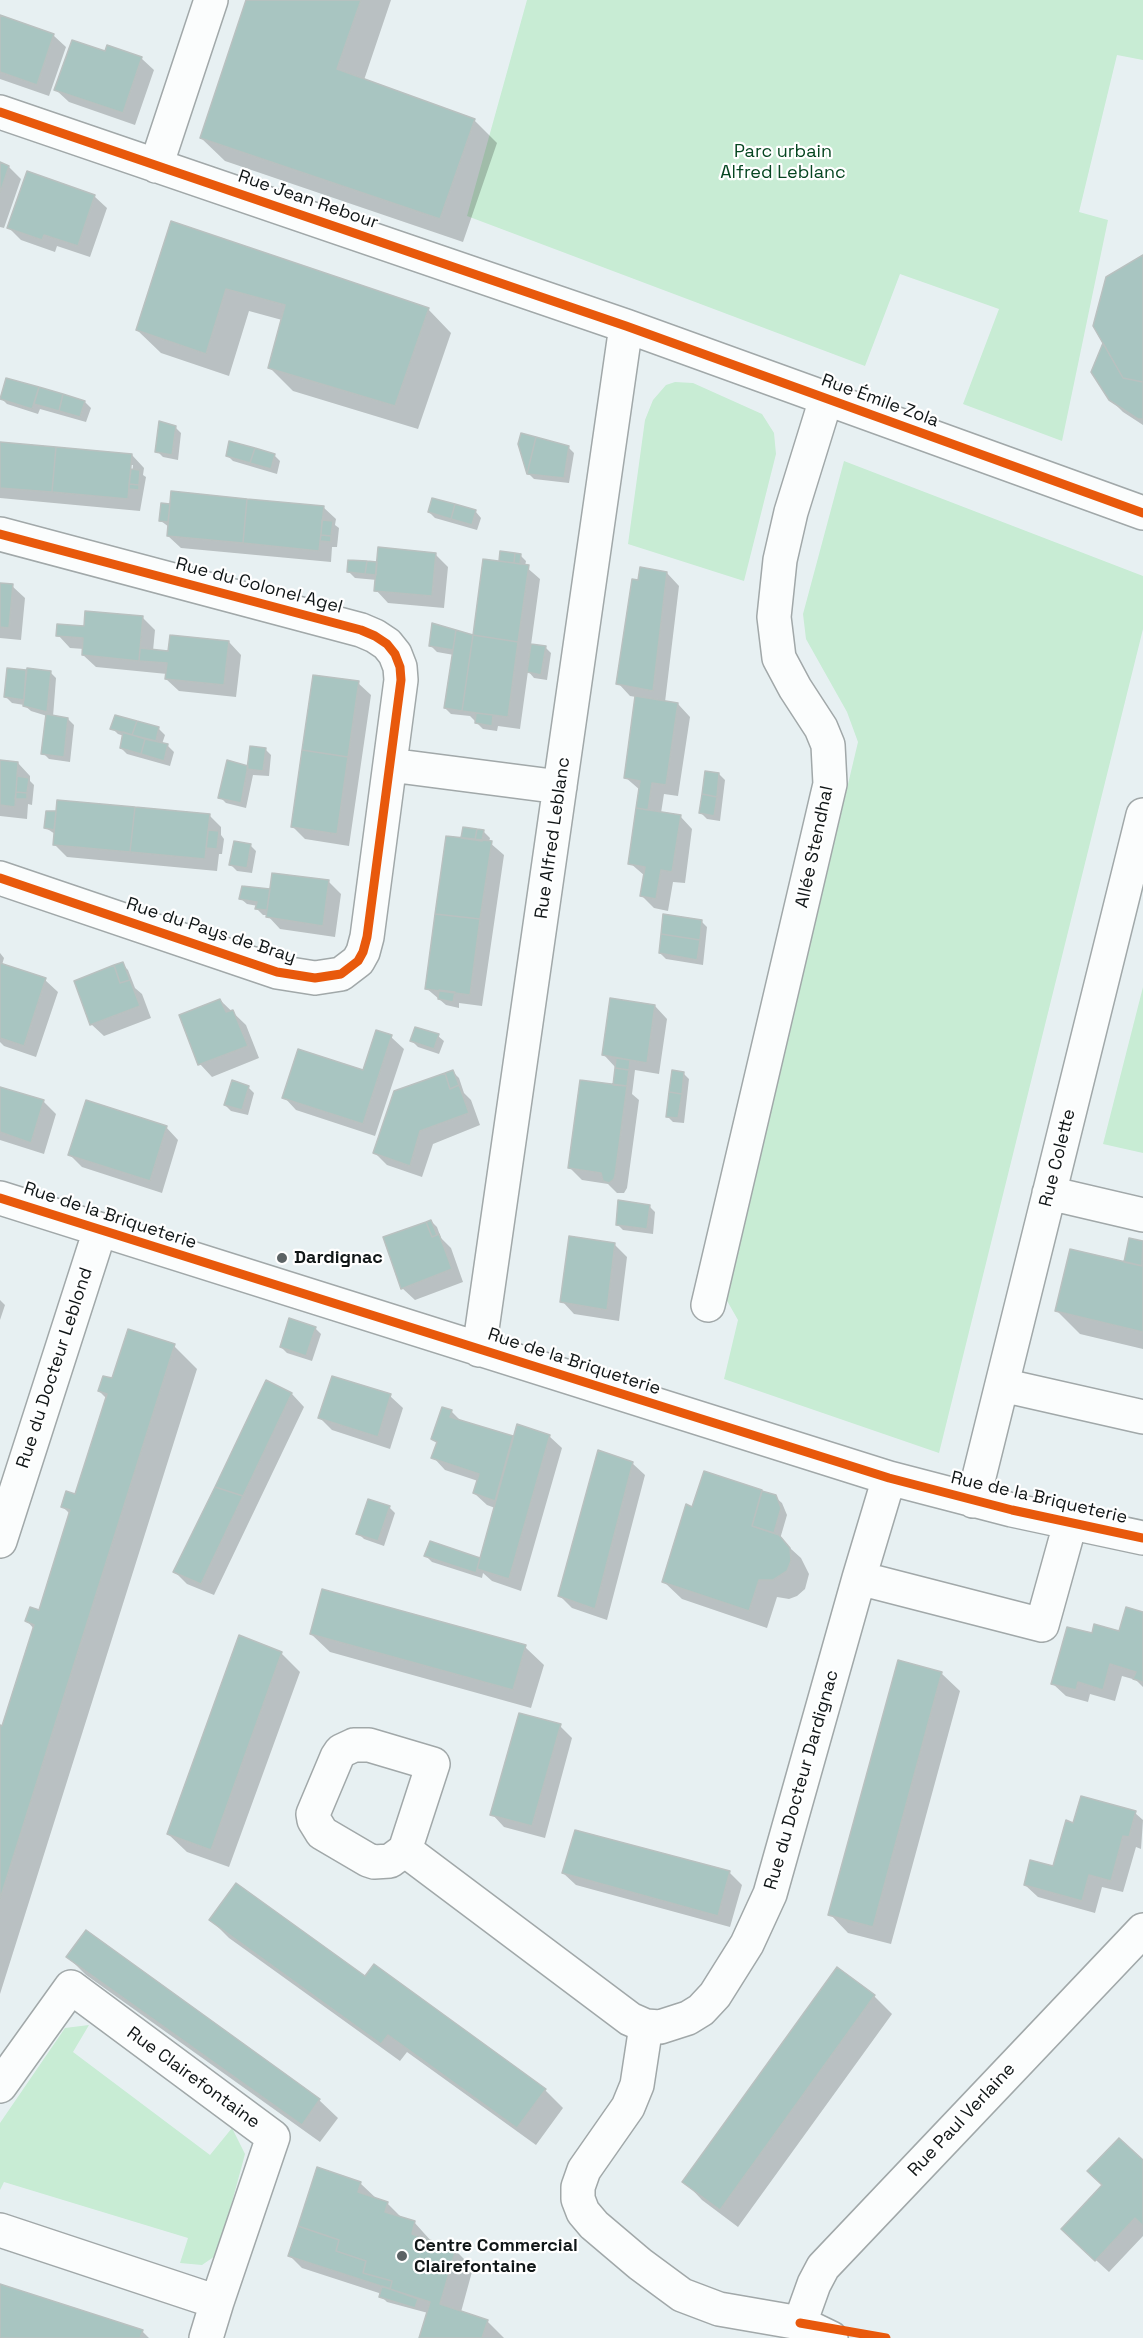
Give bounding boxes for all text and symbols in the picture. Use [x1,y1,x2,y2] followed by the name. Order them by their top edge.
[720,141,846,184] park label: Parc urbain Alfred Leblanc
[235,166,381,234] street label: Rue Jean Rebour
[818,370,942,432] street label: Rue Émile Zola
[173,553,345,619] street label: Rue du Colonel Agel
[531,756,575,920] street label: Rue Alfred Leblanc
[792,784,838,910] street label: Allée Stendhal
[123,893,299,969] street label: Rue du Pays de Bray
[1035,1107,1081,1209] street label: Rue Colette
[21,1178,199,1254] street label: Rue de la Briqueterie
[294,1247,383,1269] place label: Dardignac
[275,1251,289,1265] marker: Dardignac
[12,1265,98,1471] street label: Rue du Docteur Leblond
[485,1324,663,1400] street label: Rue de la Briqueterie
[949,1467,1129,1529] street label: Rue de la Briqueterie
[760,1668,844,1892] street label: Rue du Docteur Dardignac
[122,2022,264,2134] street label: Rue Clairefontaine
[904,2059,1020,2181] street label: Rue Paul Verlaine
[414,2235,578,2278] place label: Centre Commercial Clairefontaine
[395,2249,409,2263] marker: Centre Commercial Clairefontaine

